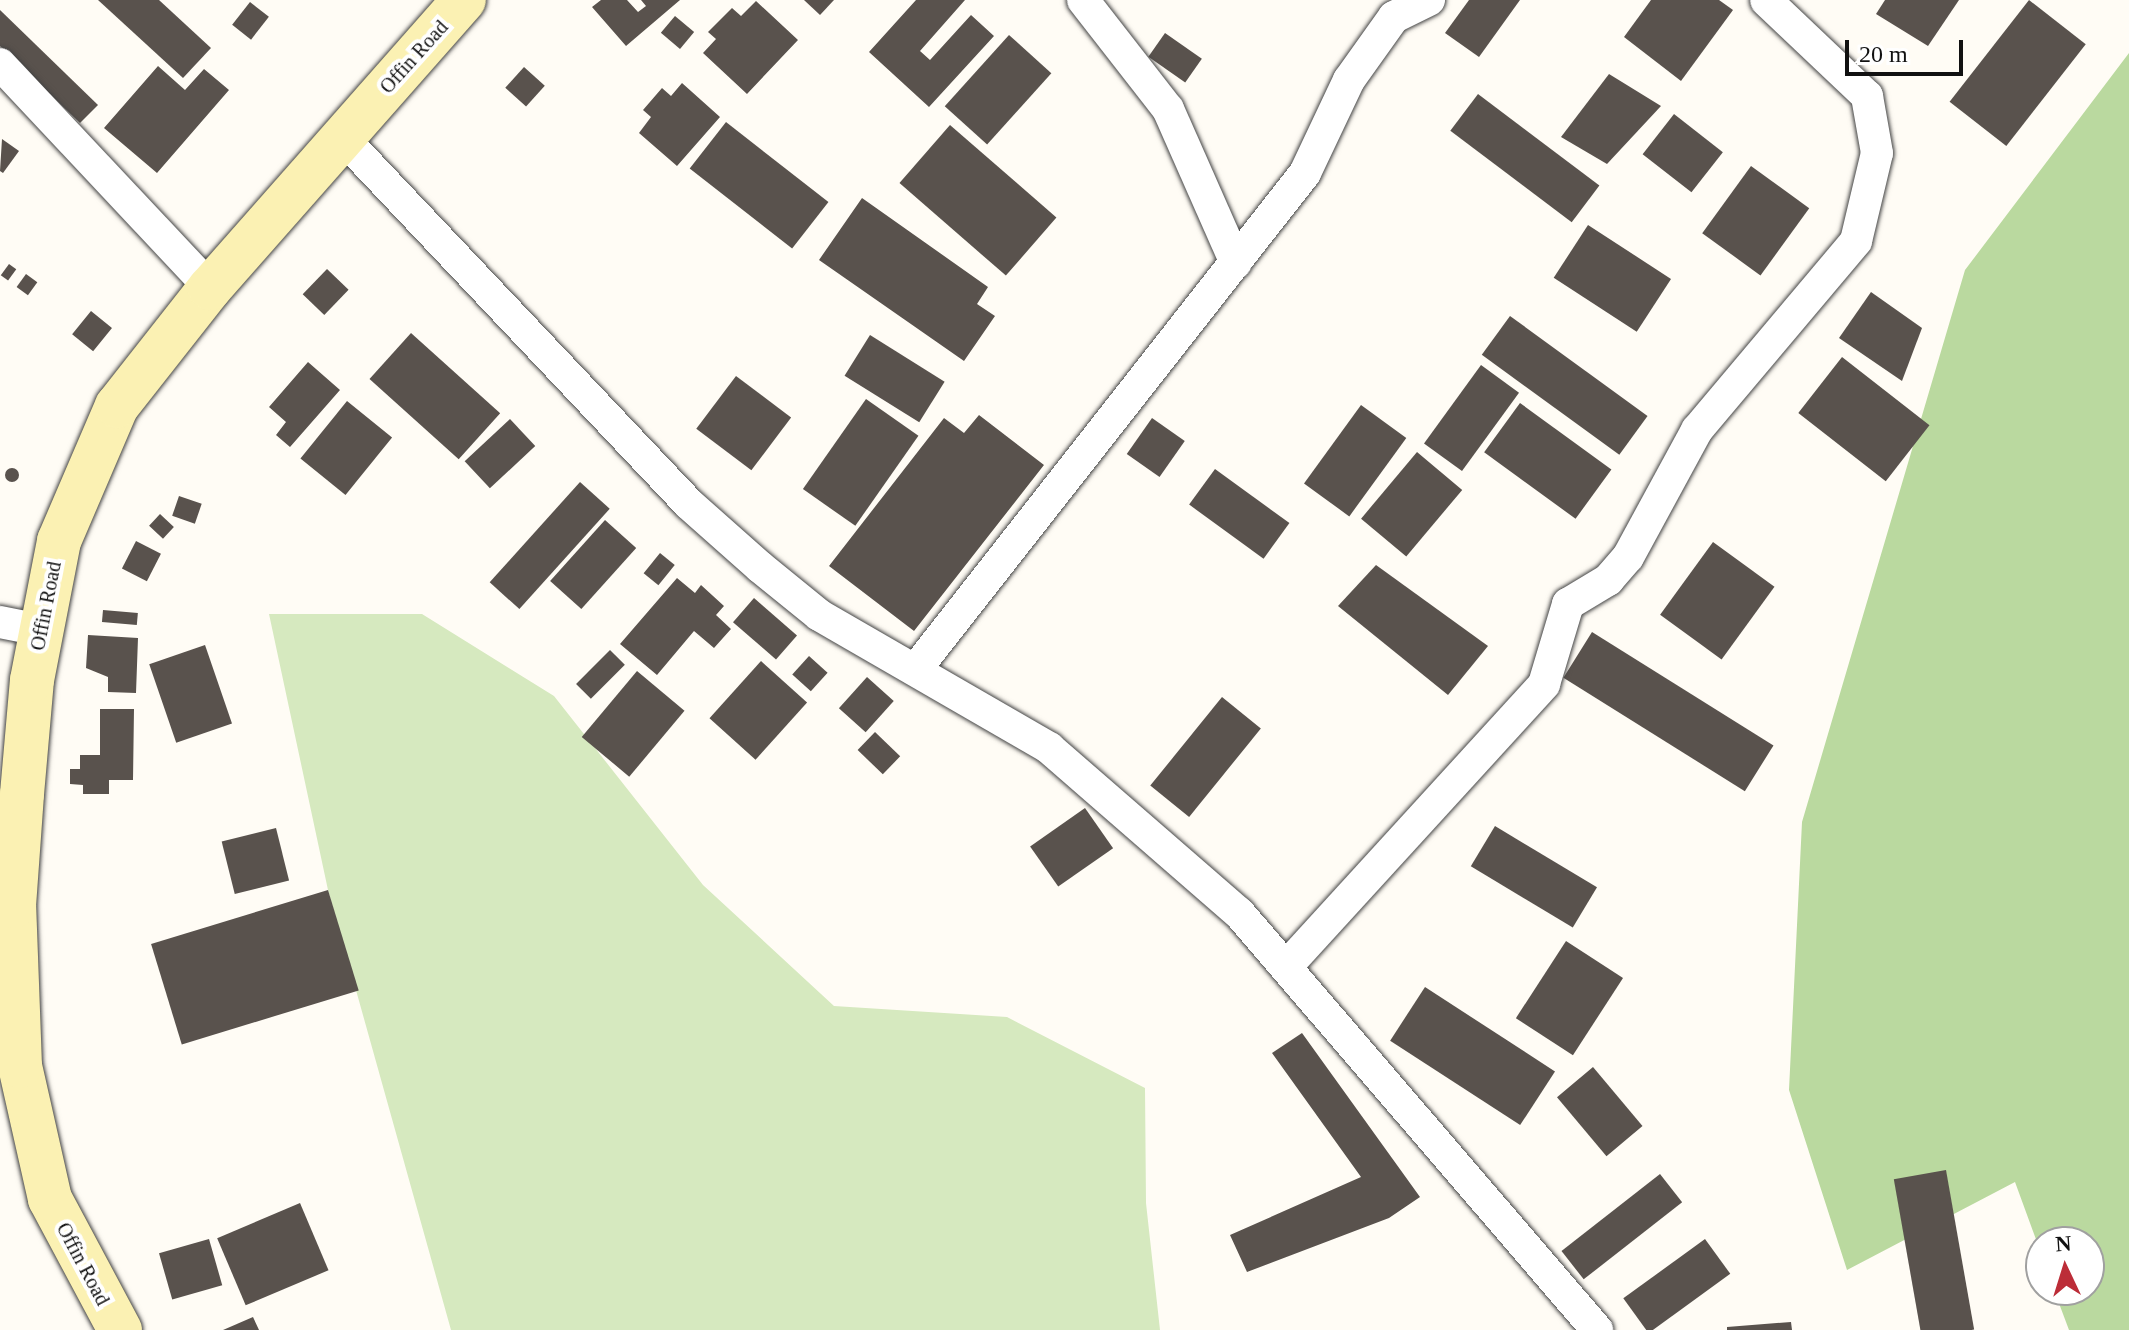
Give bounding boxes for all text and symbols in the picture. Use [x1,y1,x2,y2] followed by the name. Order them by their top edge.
[375,15,453,99] street label: Offin Road
[1849,24,1967,74] scale bar
[1859,41,1908,67] text: 20 m
[26,559,66,653] street label: Offin Road
[51,1219,115,1309] street label: Offin Road
[2025,1226,2105,1306] north arrow
[2055,1231,2072,1257] text: N

